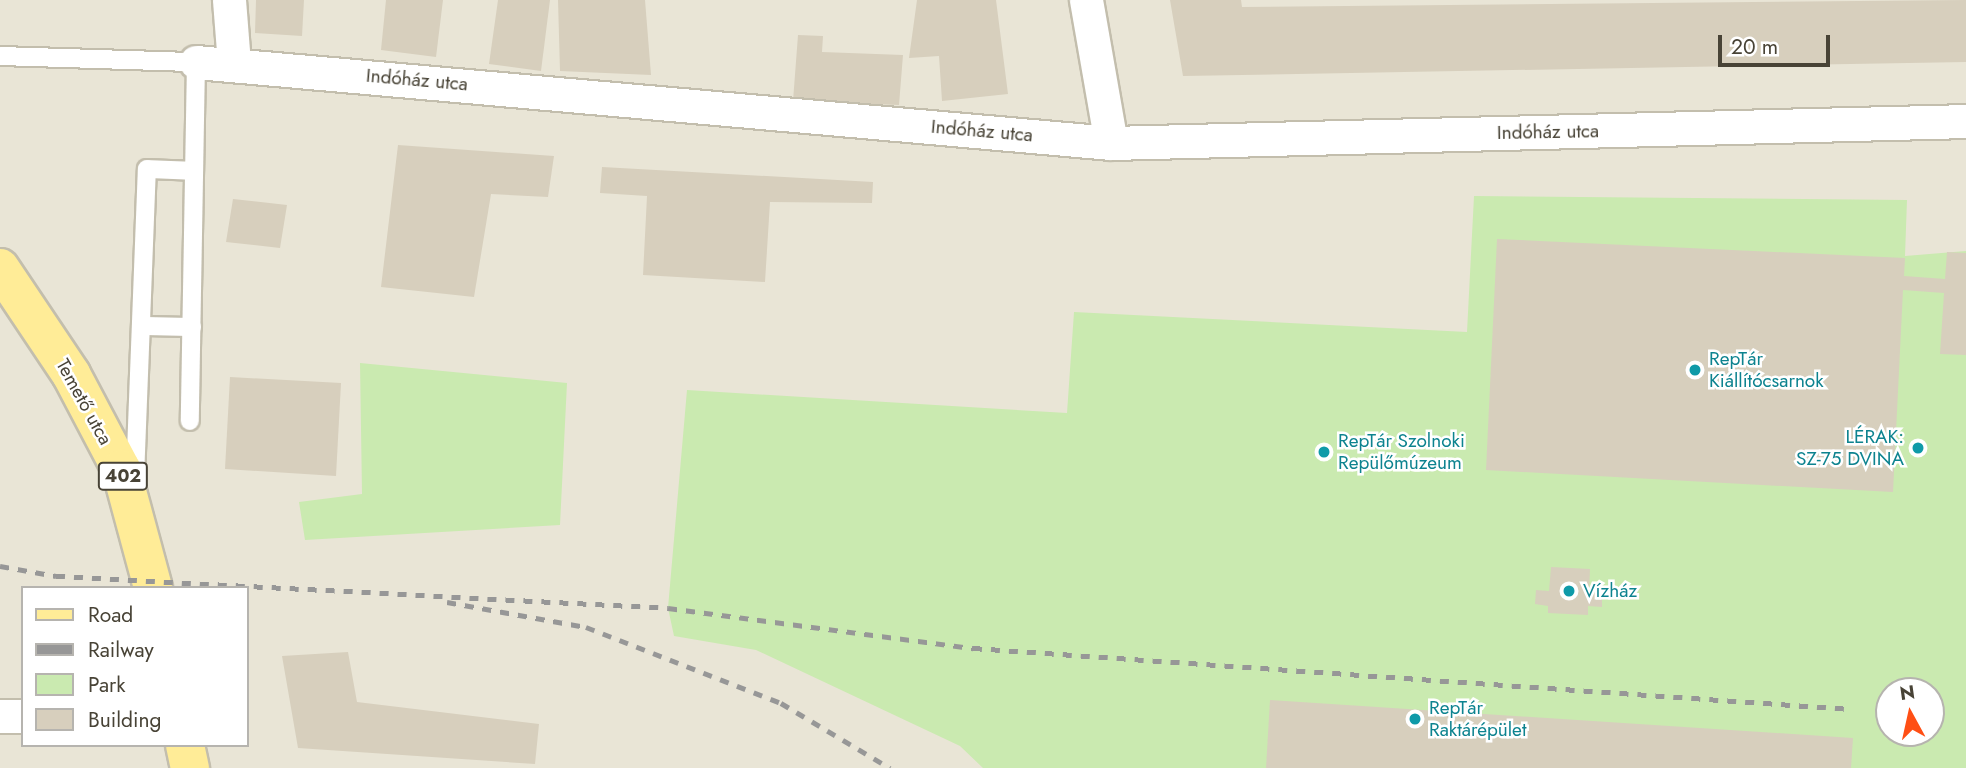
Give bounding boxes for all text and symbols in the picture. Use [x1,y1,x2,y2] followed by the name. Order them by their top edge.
[1721,21,1833,65] scale bar
[1731,32,1778,62] text: 20 m
[365,64,469,96] street label: Indóház utca
[930,115,1034,147] street label: Indóház utca
[1497,120,1599,144] street label: Indóház utca
[1709,348,1824,392] place label: RepTár Kiállítócsarnok
[51,355,117,449] street label: Temető utca
[1687,362,1703,378] marker: RepTár Kiállítócsarnok
[1796,426,1904,470] place label: LÉRAK: SZ-75 DVINA
[1338,430,1465,474] place label: RepTár Szolnoki Repülőmúzeum
[1910,440,1926,456] marker: LÉRAK: SZ-75 DVINA
[1316,444,1332,460] marker: RepTár Szolnoki Repülőmúzeum
[97,462,149,490] road number: 402
[1583,580,1637,602] place label: Vízház
[1561,583,1577,599] marker: Vízház
[21,586,248,747] legend
[88,600,133,630] text: Road
[88,635,154,665] text: Railway
[88,670,125,700] text: Park
[1875,677,1945,747] north arrow
[1898,678,1917,707] text: N
[1429,697,1526,741] place label: RepTár Raktárépület
[88,705,161,735] text: Building
[1407,711,1423,727] marker: RepTár Raktárépület

